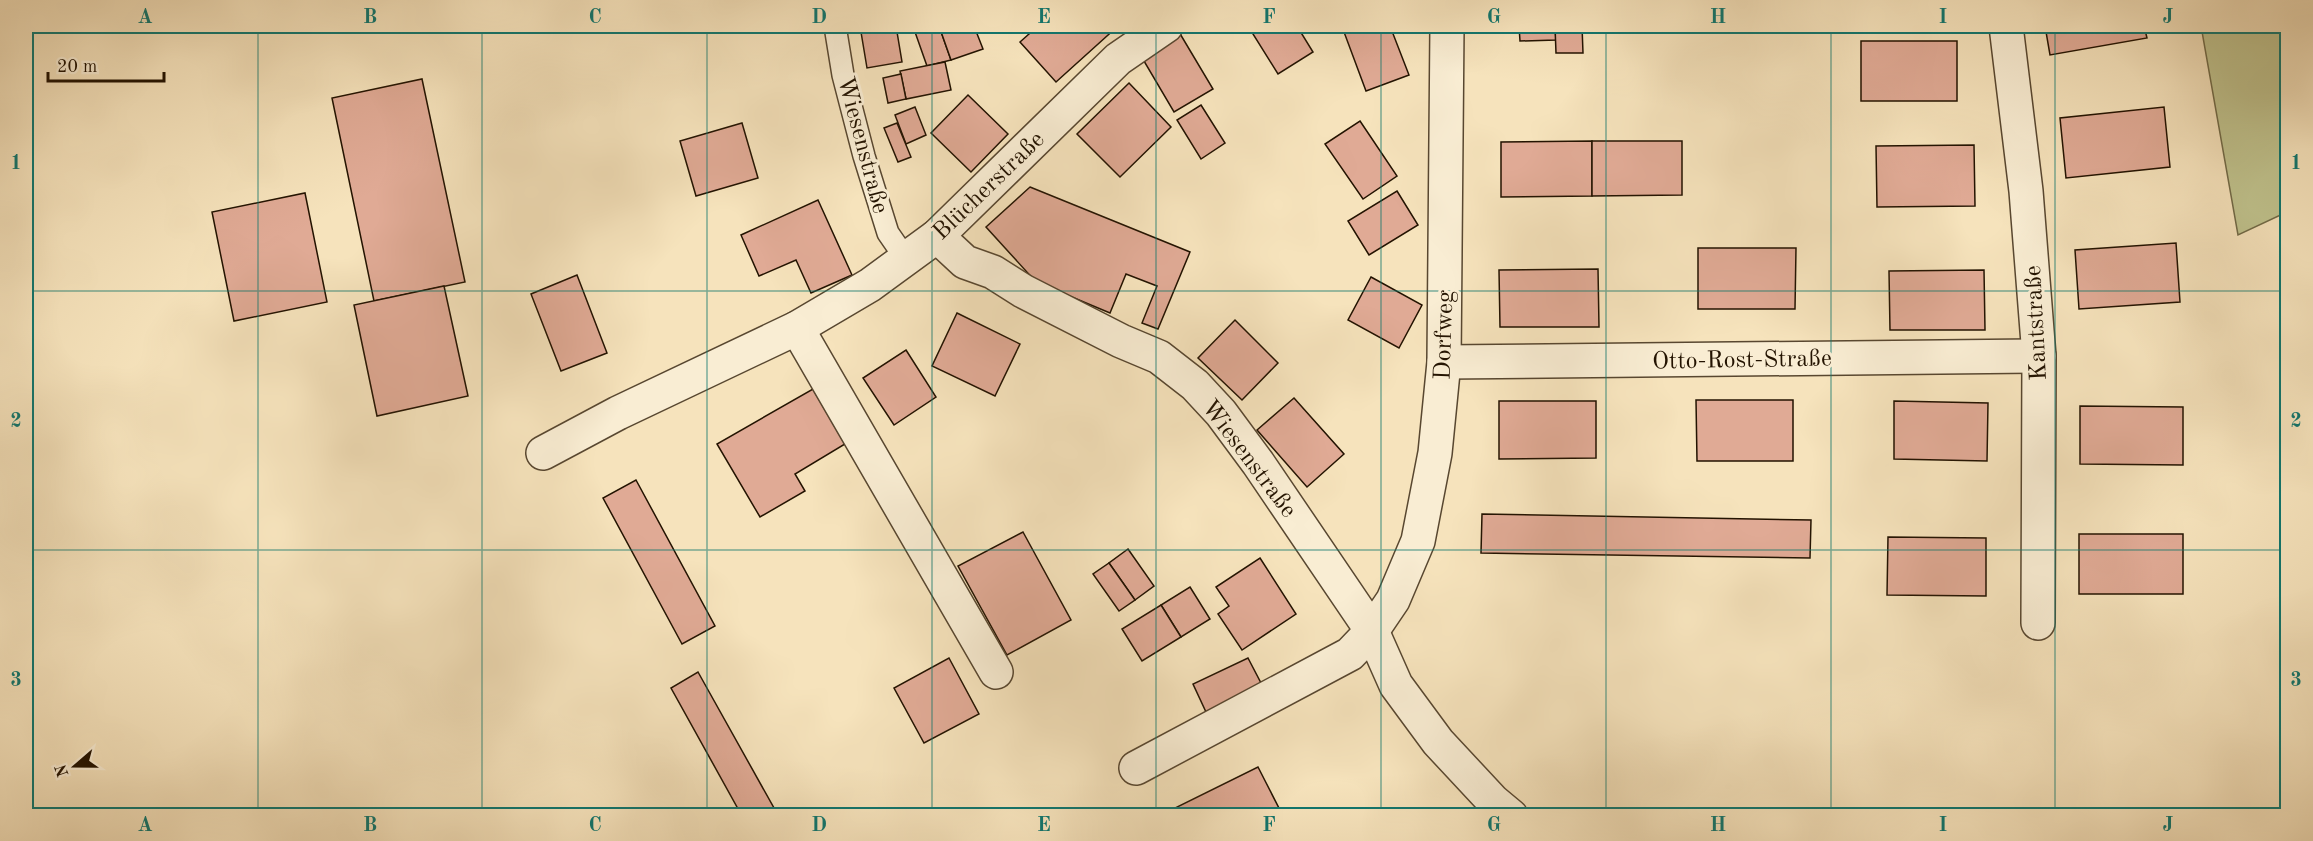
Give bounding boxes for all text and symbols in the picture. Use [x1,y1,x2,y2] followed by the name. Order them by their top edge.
[137,8,153,28] text: A
[363,8,377,28] text: B
[588,8,602,28] text: C
[811,8,827,28] text: D
[1037,8,1051,28] text: E
[1262,8,1276,28] text: F
[1487,8,1501,28] text: G
[1710,8,1726,28] text: H
[1939,8,1947,28] text: I
[2163,8,2174,28] text: J
[48,45,164,83] scale bar
[57,58,97,76] text: 20 m
[832,74,892,217] street label: Wiesenstraße
[929,128,1050,245] street label: Blücherstraße
[10,154,22,174] text: 1
[2290,154,2302,174] text: 1
[2022,265,2052,381] street label: Kantstraße
[1431,290,1459,380] street label: Dorfweg
[1652,347,1832,375] street label: Otto-Rost-Straße
[1196,396,1300,523] street label: Wiesenstraße
[10,412,22,432] text: 2
[2290,412,2302,432] text: 2
[10,671,22,691] text: 3
[2290,671,2302,691] text: 3
[45,736,105,796] north arrow
[53,761,72,779] text: N
[137,816,153,836] text: A
[363,816,377,836] text: B
[588,816,602,836] text: C
[811,816,827,836] text: D
[1037,816,1051,836] text: E
[1262,816,1276,836] text: F
[1487,816,1501,836] text: G
[1710,816,1726,836] text: H
[1939,816,1947,836] text: I
[2163,816,2174,836] text: J

